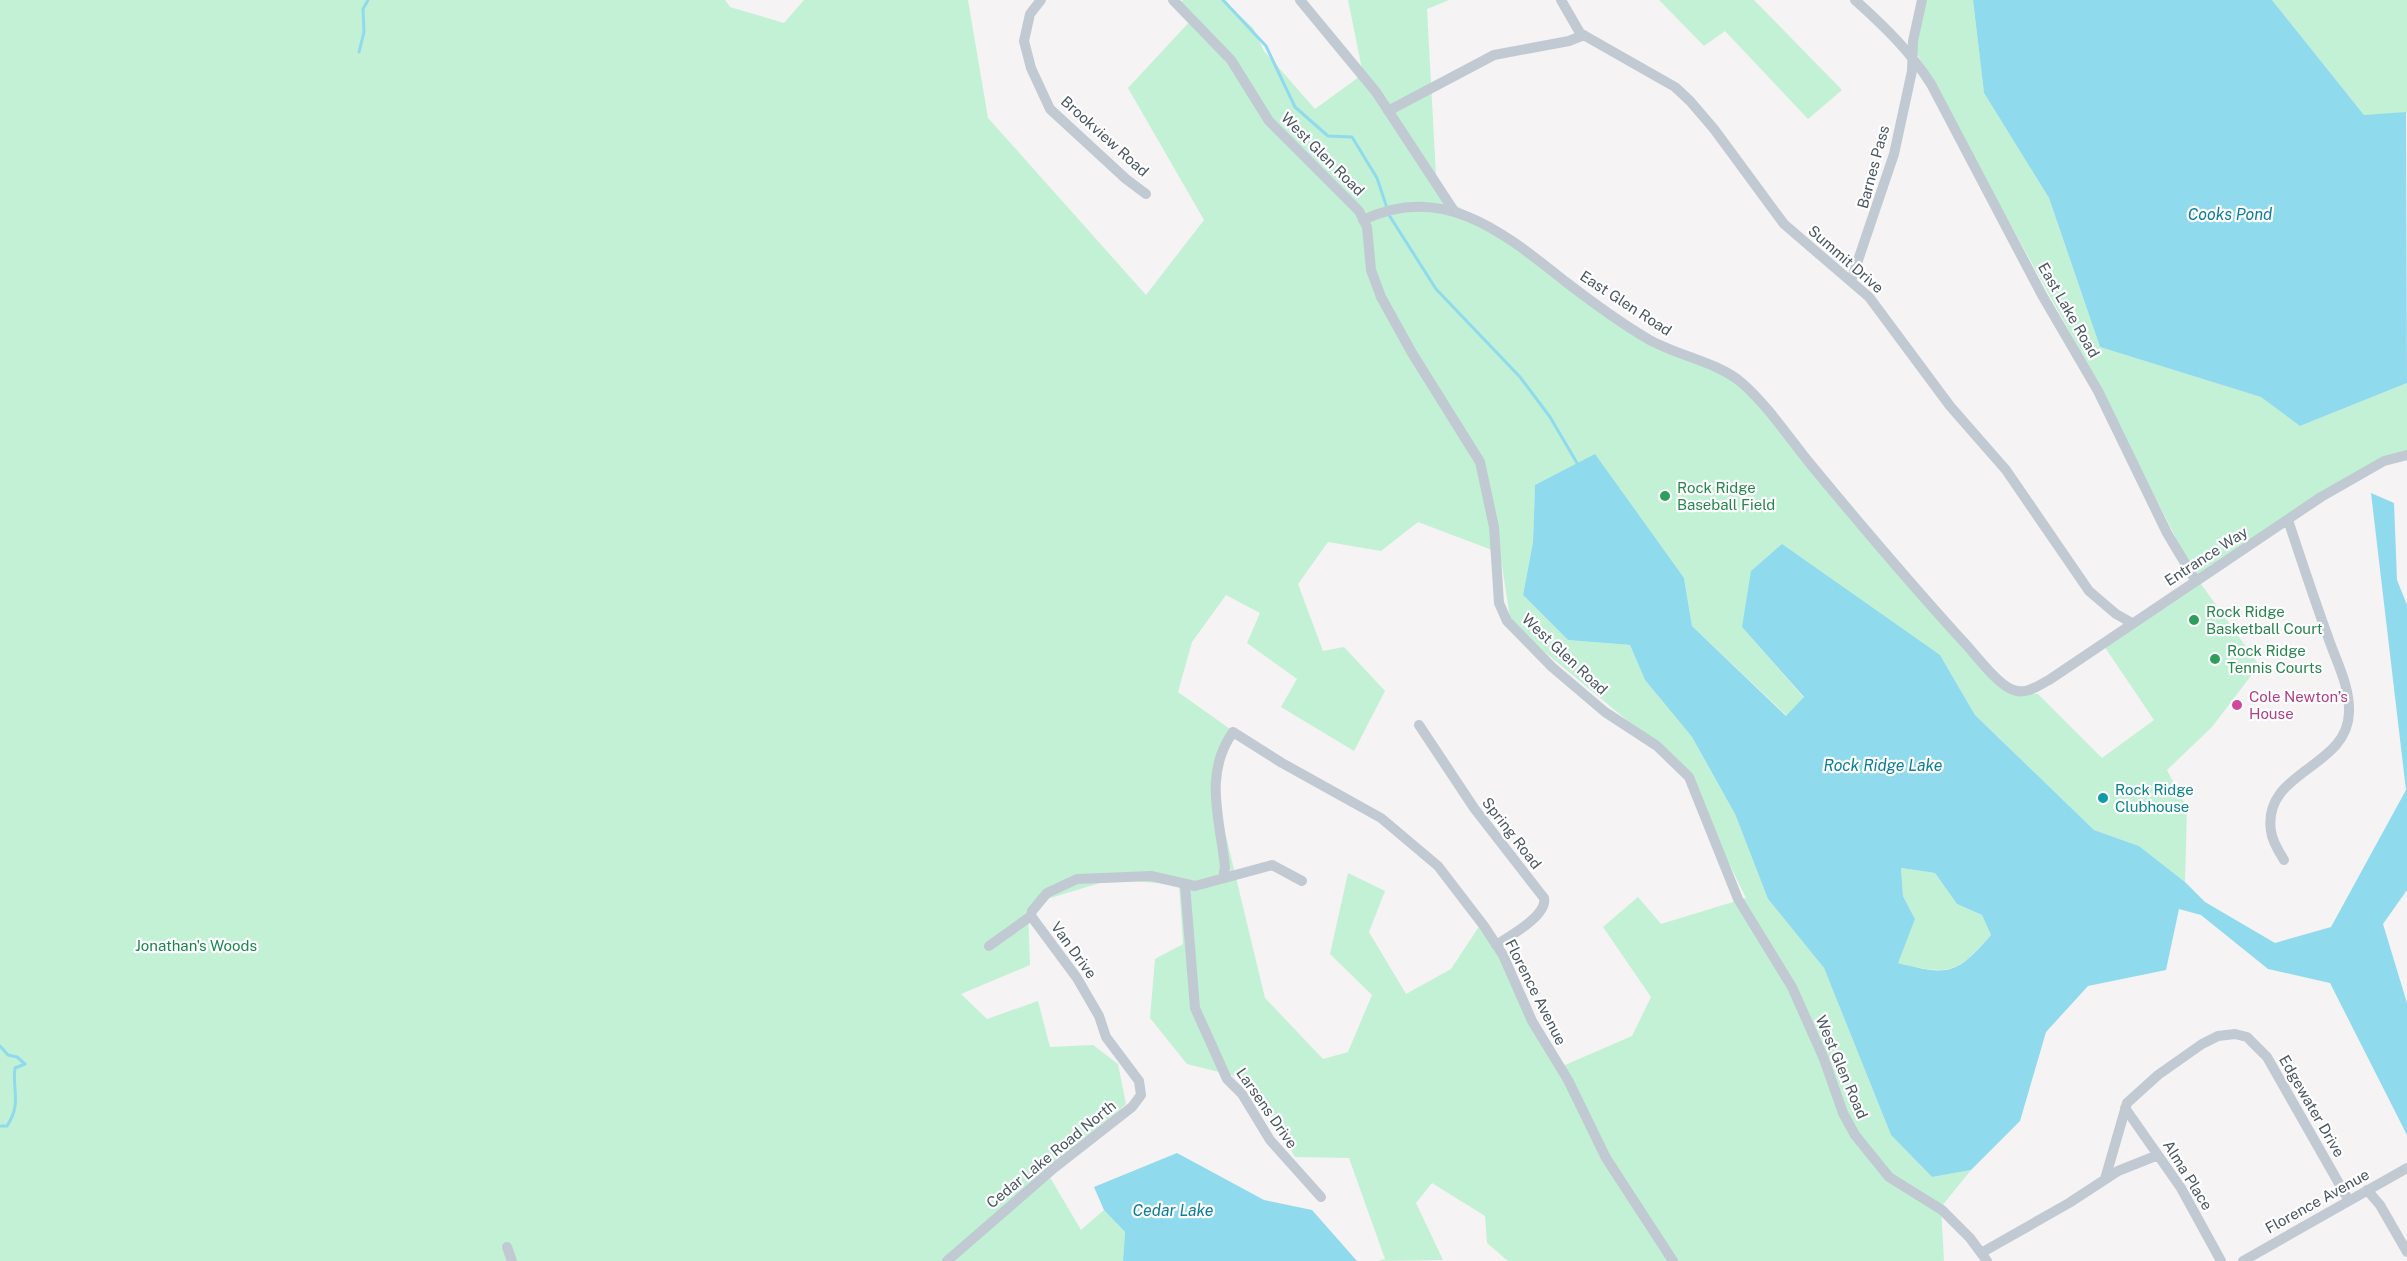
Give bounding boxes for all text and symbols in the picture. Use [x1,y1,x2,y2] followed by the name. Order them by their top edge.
[1058,92,1152,180] street label: Brookview Road
[1278,109,1368,199] street label: West Glen Road
[1854,124,1892,210] street label: Barnes Pass
[2188,205,2273,224] water label: Cooks Pond
[1805,222,1887,296] street label: Summit Drive
[2035,260,2103,360] street label: East Lake Road
[1577,267,1675,339] street label: East Glen Road
[1677,479,1775,513] place label: Rock Ridge Baseball Field
[1658,489,1672,503] marker: Rock Ridge Baseball Field
[2161,523,2251,589] street label: Entrance Way
[2206,603,2323,637] place label: Rock Ridge Basketball Court
[1519,610,1611,698] street label: West Glen Road
[2187,613,2201,627] marker: Rock Ridge Basketball Court
[2227,642,2322,676] place label: Rock Ridge Tennis Courts
[2208,652,2222,666] marker: Rock Ridge Tennis Courts
[2249,688,2348,722] place label: Cole Newton’s House
[2230,698,2244,712] marker: Cole Newton’s House
[1823,756,1943,775] water label: Rock Ridge Lake
[2115,781,2194,815] place label: Rock Ridge Clubhouse
[2096,791,2110,805] marker: Rock Ridge Clubhouse
[1479,794,1545,872] street label: Spring Road
[1048,918,1100,982] street label: Van Drive
[1502,936,1570,1048] street label: Florence Avenue
[135,937,257,954] park label: Jonathan's Woods
[1813,1013,1871,1121] street label: West Glen Road
[2276,1052,2348,1160] street label: Edgewater Drive
[1233,1065,1301,1151] street label: Larsens Drive
[983,1097,1119,1211] street label: Cedar Lake Road North
[2160,1137,2216,1213] street label: Alma Place
[2262,1165,2372,1237] street label: Florence Avenue
[1132,1201,1214,1220] water label: Cedar Lake

